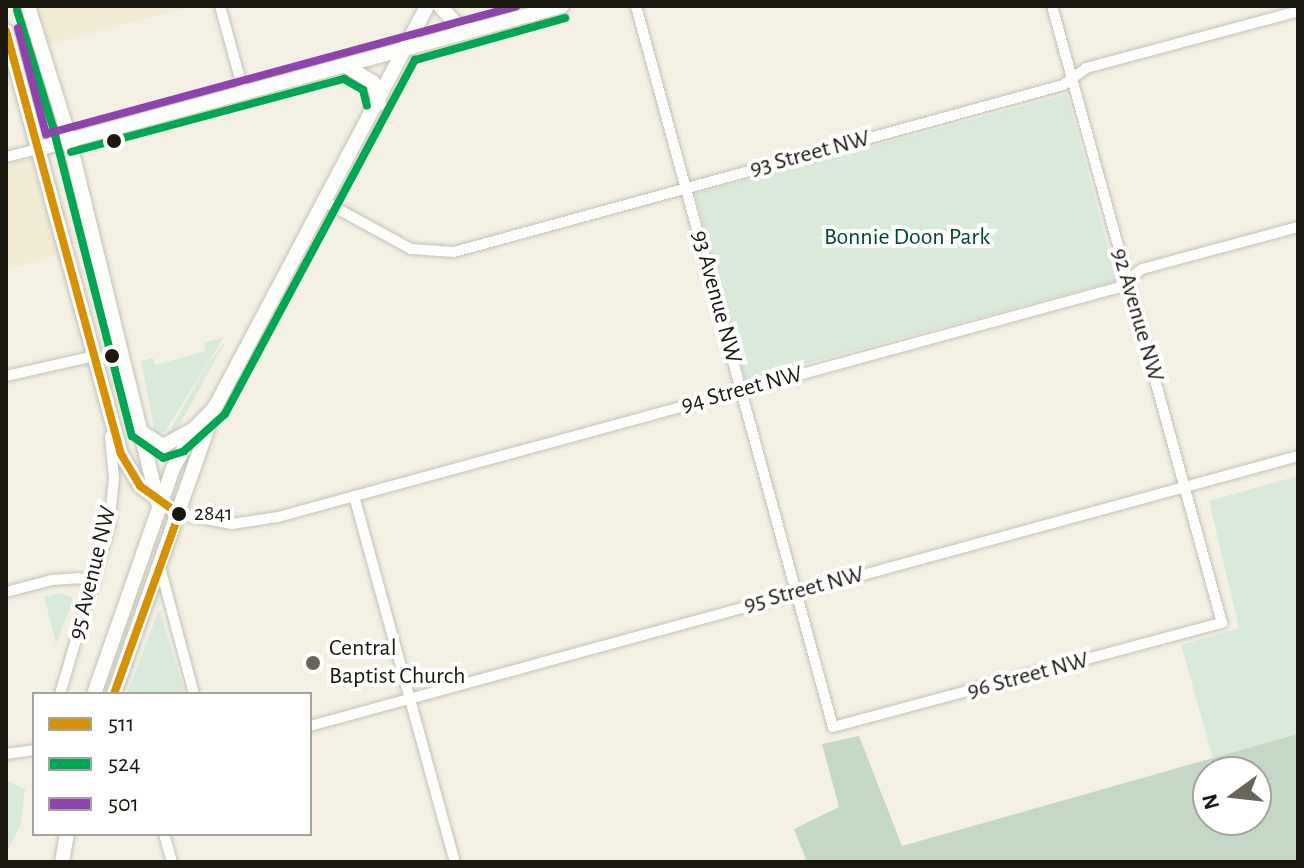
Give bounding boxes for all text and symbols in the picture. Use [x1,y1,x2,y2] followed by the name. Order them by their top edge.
[747,124,873,184] street label: 93 Street NW
[106,133,122,149] unlabelled marker
[824,224,990,252] park label: Bonnie Doon Park
[684,227,748,367] street label: 93 Avenue NW
[1104,245,1170,385] street label: 92 Avenue NW
[104,348,120,364] unlabelled marker
[678,360,806,420] street label: 94 Street NW
[194,501,233,527] place label: 2841
[63,503,123,643] street label: 95 Avenue NW
[171,506,187,522] marker: 2841
[741,560,867,620] street label: 95 Street NW
[329,635,466,691] place label: Central Baptist Church
[964,646,1092,706] street label: 96 Street NW
[304,654,322,672] marker: Central Baptist Church
[32,692,312,836] legend
[108,712,135,736] text: 511
[108,752,141,776] text: 524
[1192,756,1272,836] north arrow
[1198,791,1223,812] text: N
[108,792,139,816] text: 501

